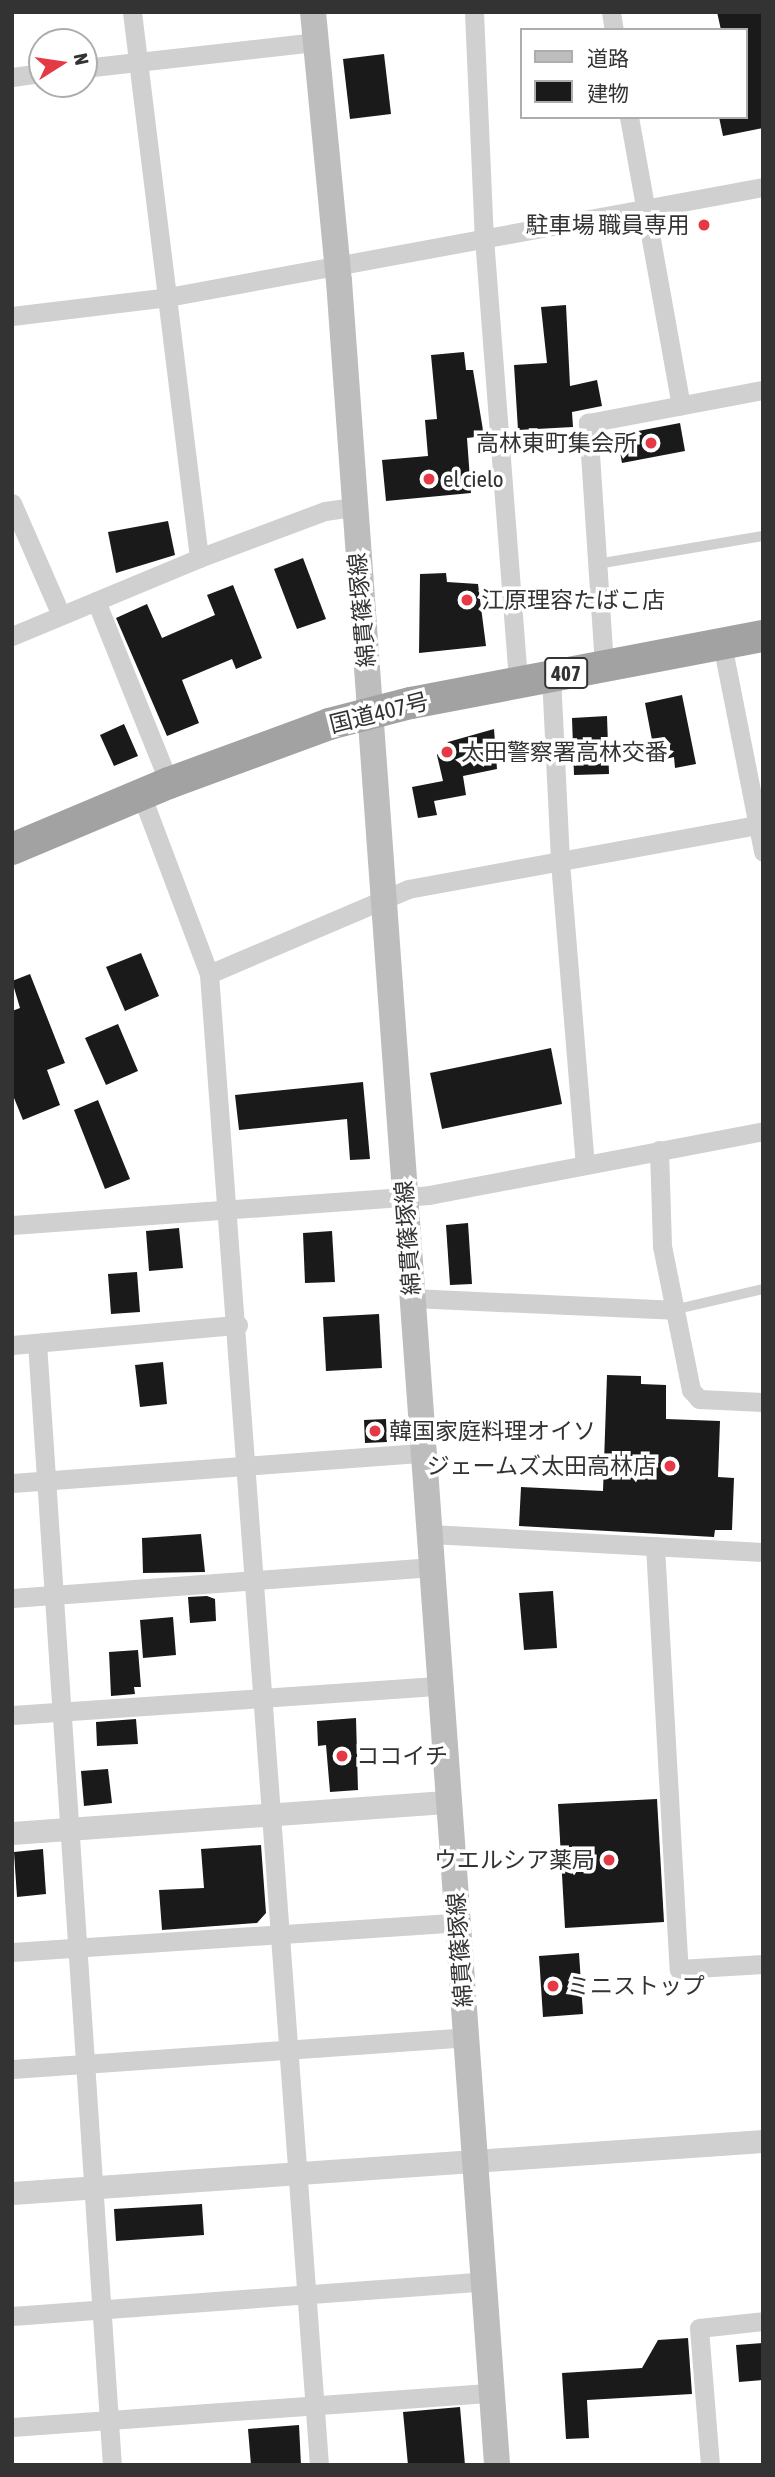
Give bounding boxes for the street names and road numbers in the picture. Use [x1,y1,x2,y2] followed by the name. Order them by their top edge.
[343,552,381,668] street label: 綿貫篠塚線
[543,656,589,690] road number: 407
[326,687,432,739] street label: 国道407号
[390,1180,426,1296] street label: 綿貫篠塚線
[442,1892,478,2008] street label: 綿貫篠塚線

